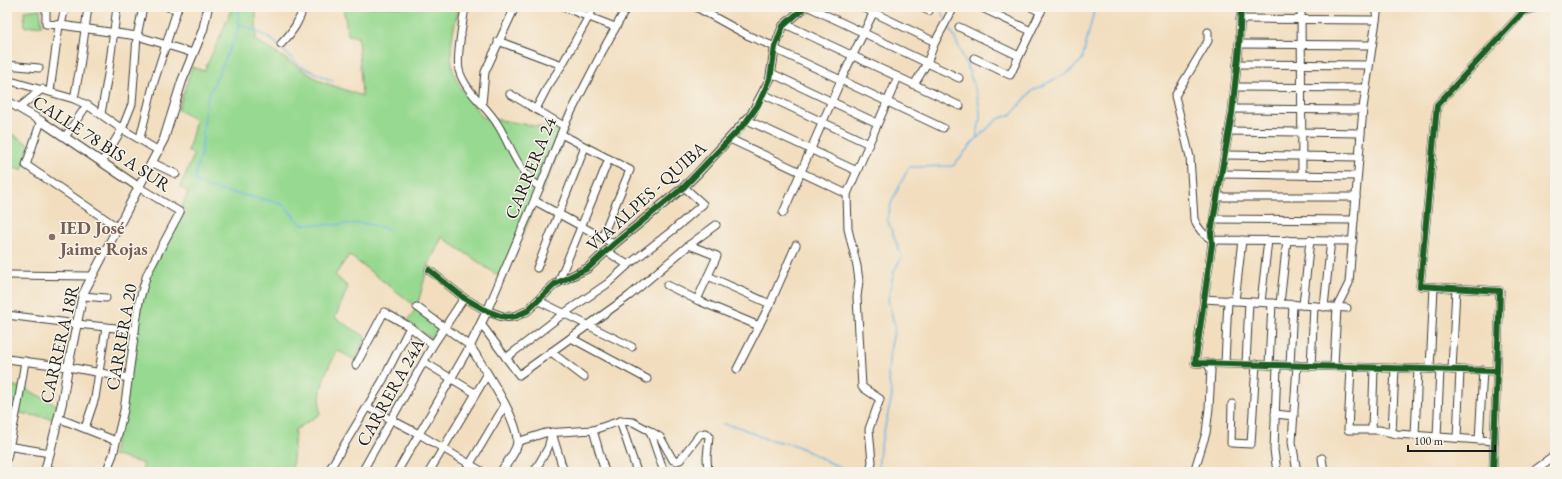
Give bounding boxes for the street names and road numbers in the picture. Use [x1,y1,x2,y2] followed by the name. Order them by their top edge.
[29,90,176,196] street label: CALLE 78 BIS A SUR
[499,113,561,222] street label: CARRERA 24
[581,136,711,256] street label: VÍA ALPES - QUIBA
[100,281,142,392] street label: CARRERA 20
[34,282,84,405] street label: CARRERA 18R
[351,333,430,450] street label: CARRERA 24A

